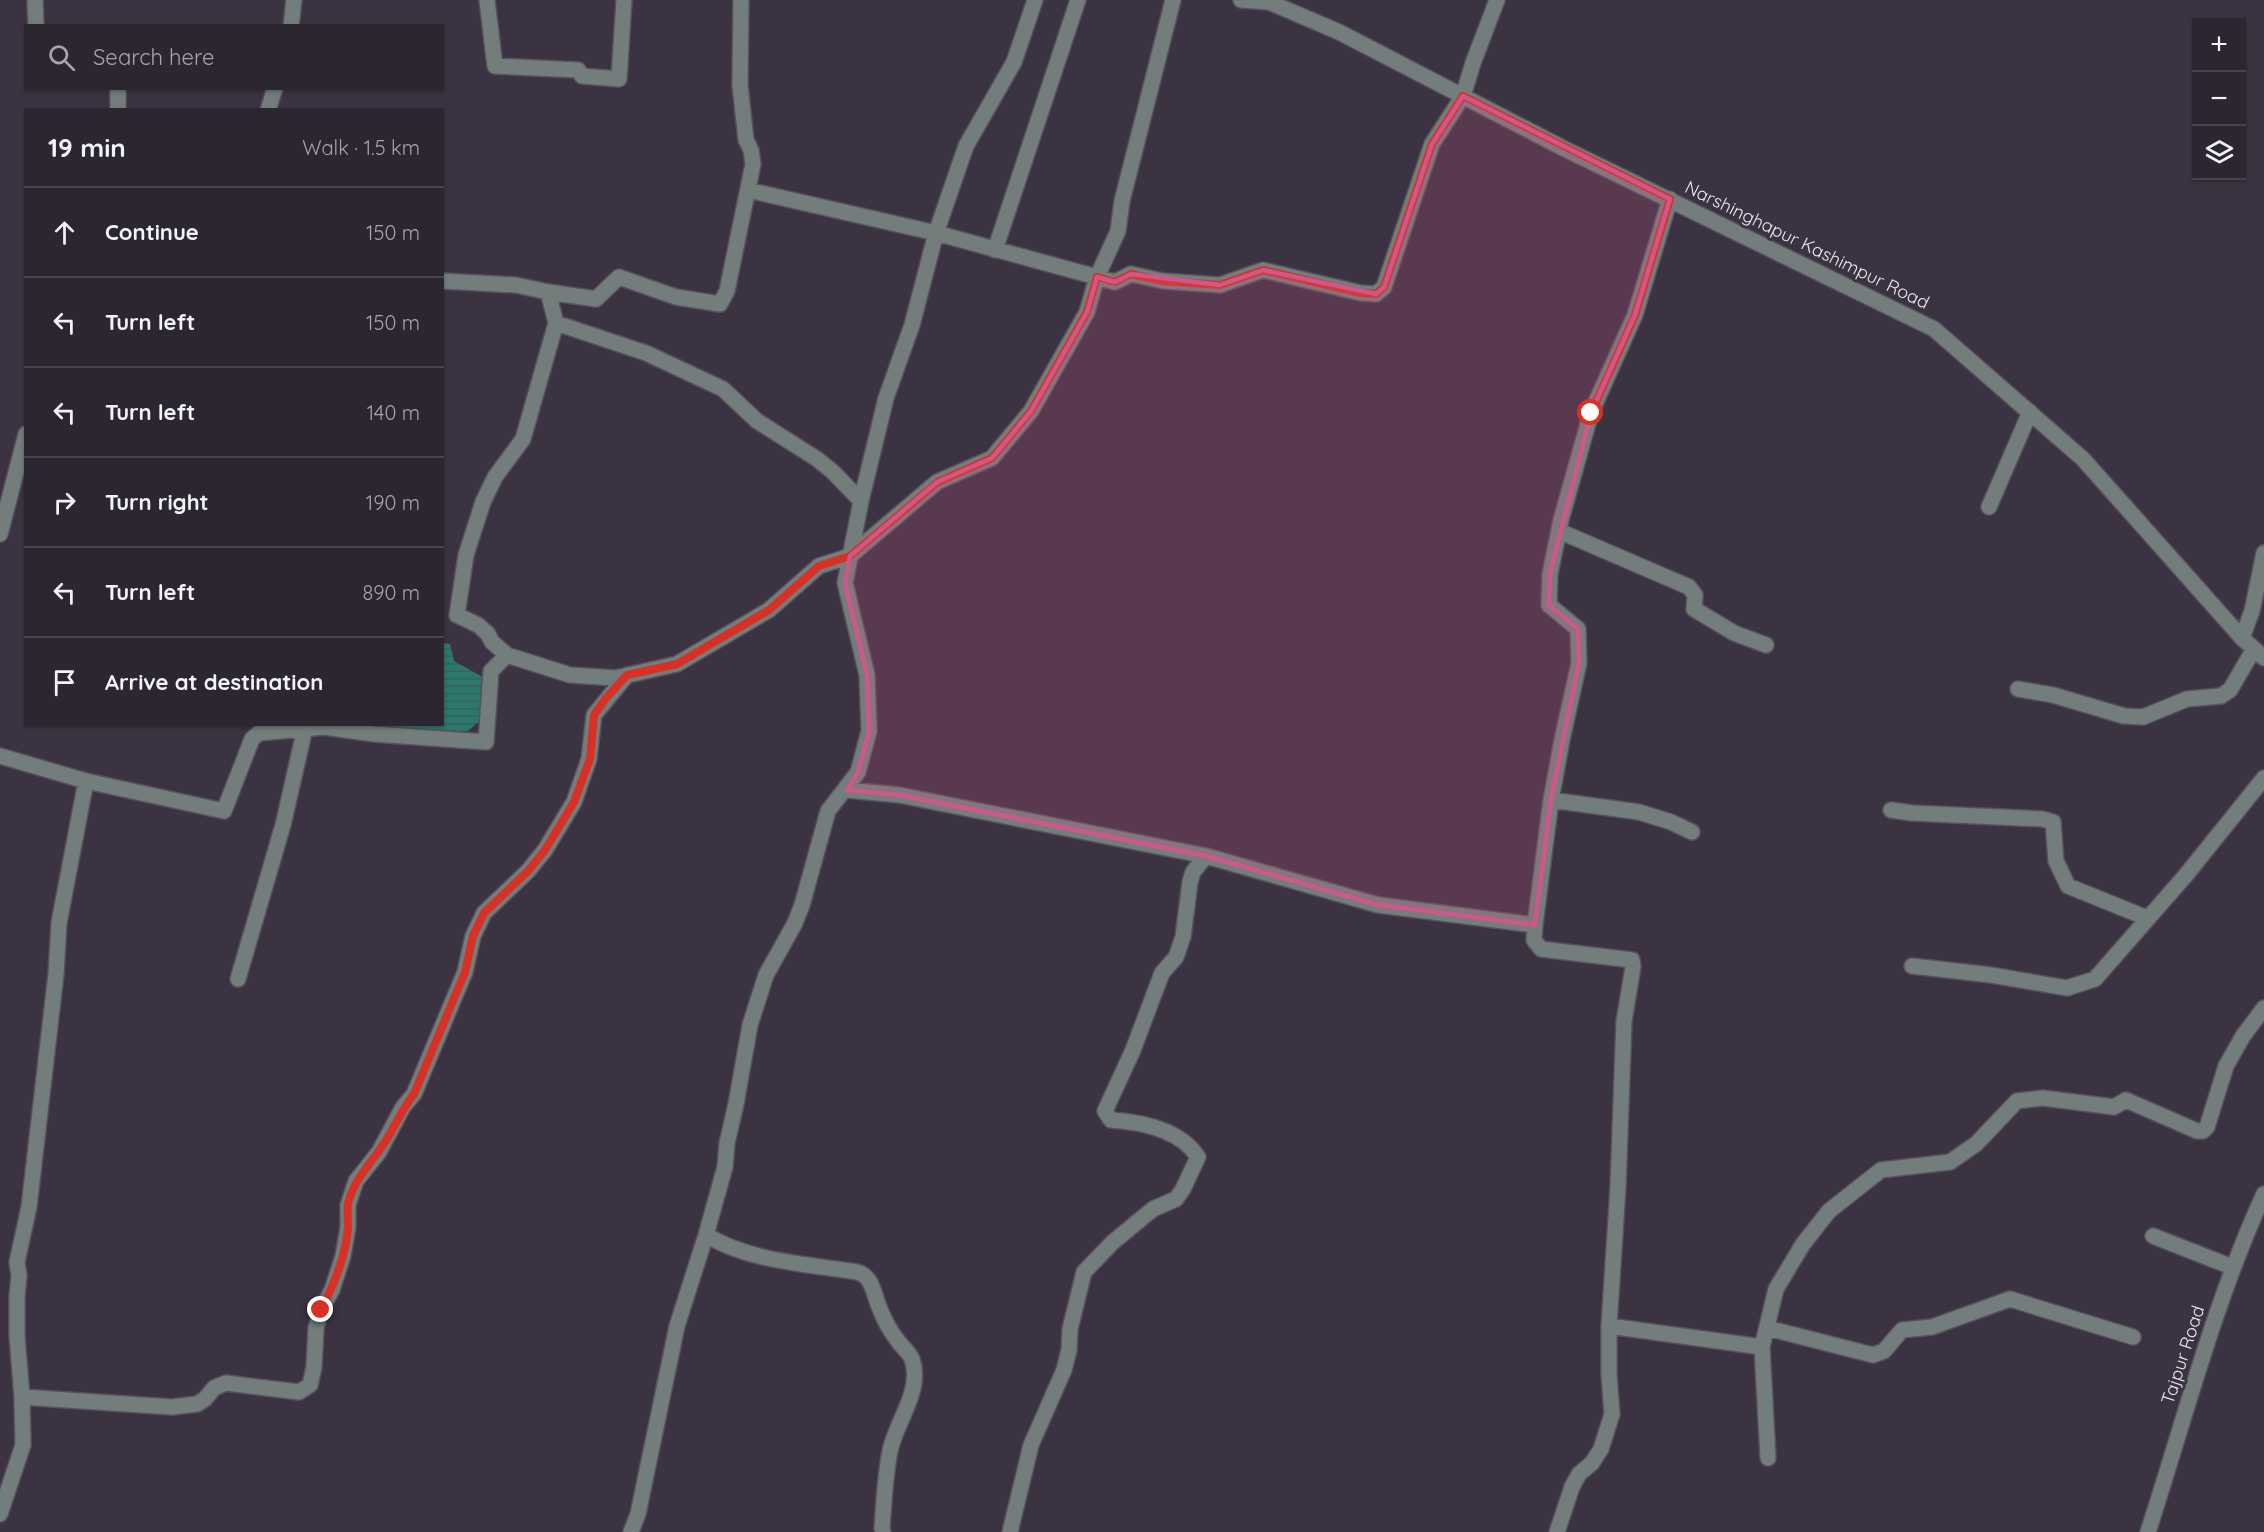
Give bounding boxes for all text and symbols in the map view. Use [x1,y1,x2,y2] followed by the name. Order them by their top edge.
[2192,18,2246,180] map controls
[2192,18,2246,72] button: +
[24,24,444,90] search box
[45,41,78,74] icon: search
[93,43,214,71] text: Search here
[2192,72,2246,126] button: −
[2192,126,2246,180] button: layers
[48,131,126,164] text: 19 min
[302,135,420,160] text: Walk · 1.5 km
[1681,175,1933,314] street label: Narshinghapur Kashimpur Road
[48,216,81,249] icon: ahead
[105,218,199,246] text: Continue
[366,220,420,245] text: 150 m
[48,306,81,339] icon: left
[105,308,195,336] text: Turn left
[366,310,420,335] text: 150 m
[48,396,81,429] icon: left
[105,398,195,426] text: Turn left
[1577,399,1603,425] route start
[367,400,420,425] text: 140 m
[48,486,81,519] icon: right
[105,488,209,516] text: Turn right
[366,490,420,515] text: 190 m
[48,576,81,609] icon: left
[105,578,195,606] text: Turn left
[362,580,420,605] text: 890 m
[48,666,81,699] icon: arrive
[105,668,323,696] text: Arrive at destination
[307,1296,333,1322] route end
[2156,1303,2209,1407] street label: Tajpur Road

